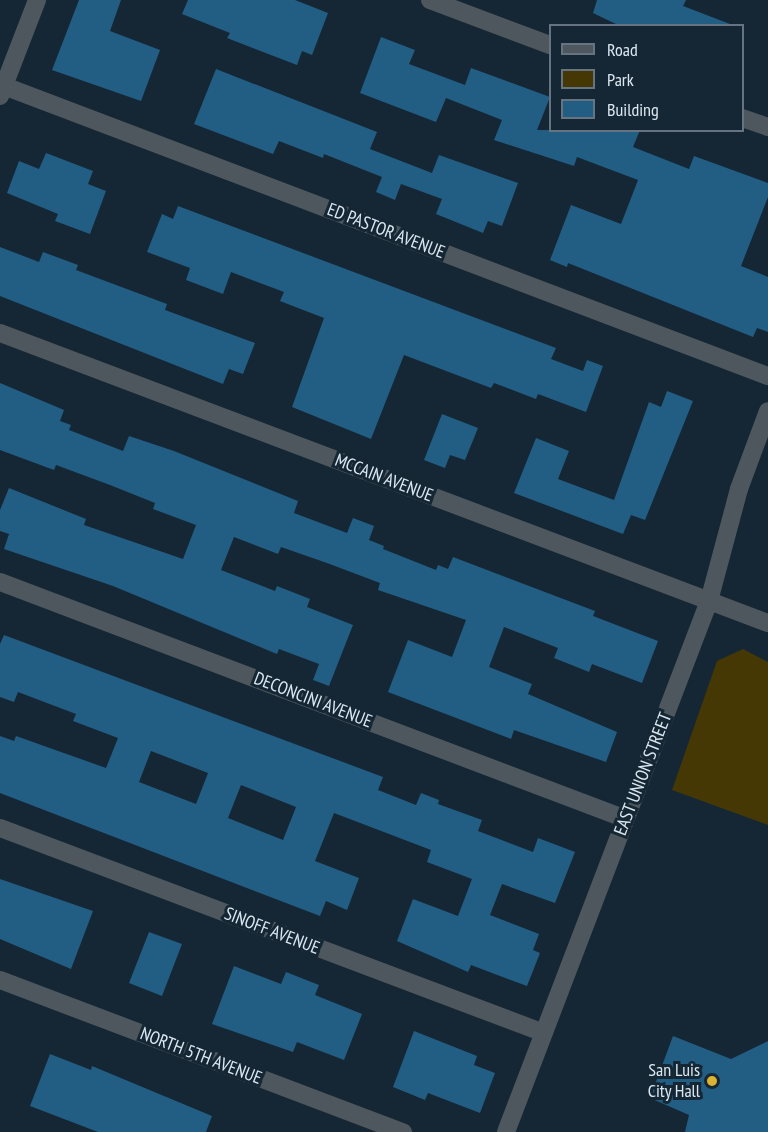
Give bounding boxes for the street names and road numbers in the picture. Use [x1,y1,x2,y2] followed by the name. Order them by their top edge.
[324,199,448,263] street label: ED PASTOR AVENUE
[332,449,436,507] street label: MCCAIN AVENUE
[251,667,375,733] street label: DECONCINI AVENUE
[610,709,676,839] street label: EAST UNION STREET
[221,903,323,959] street label: SINOFF AVENUE
[137,1023,265,1089] street label: NORTH 5TH AVENUE

